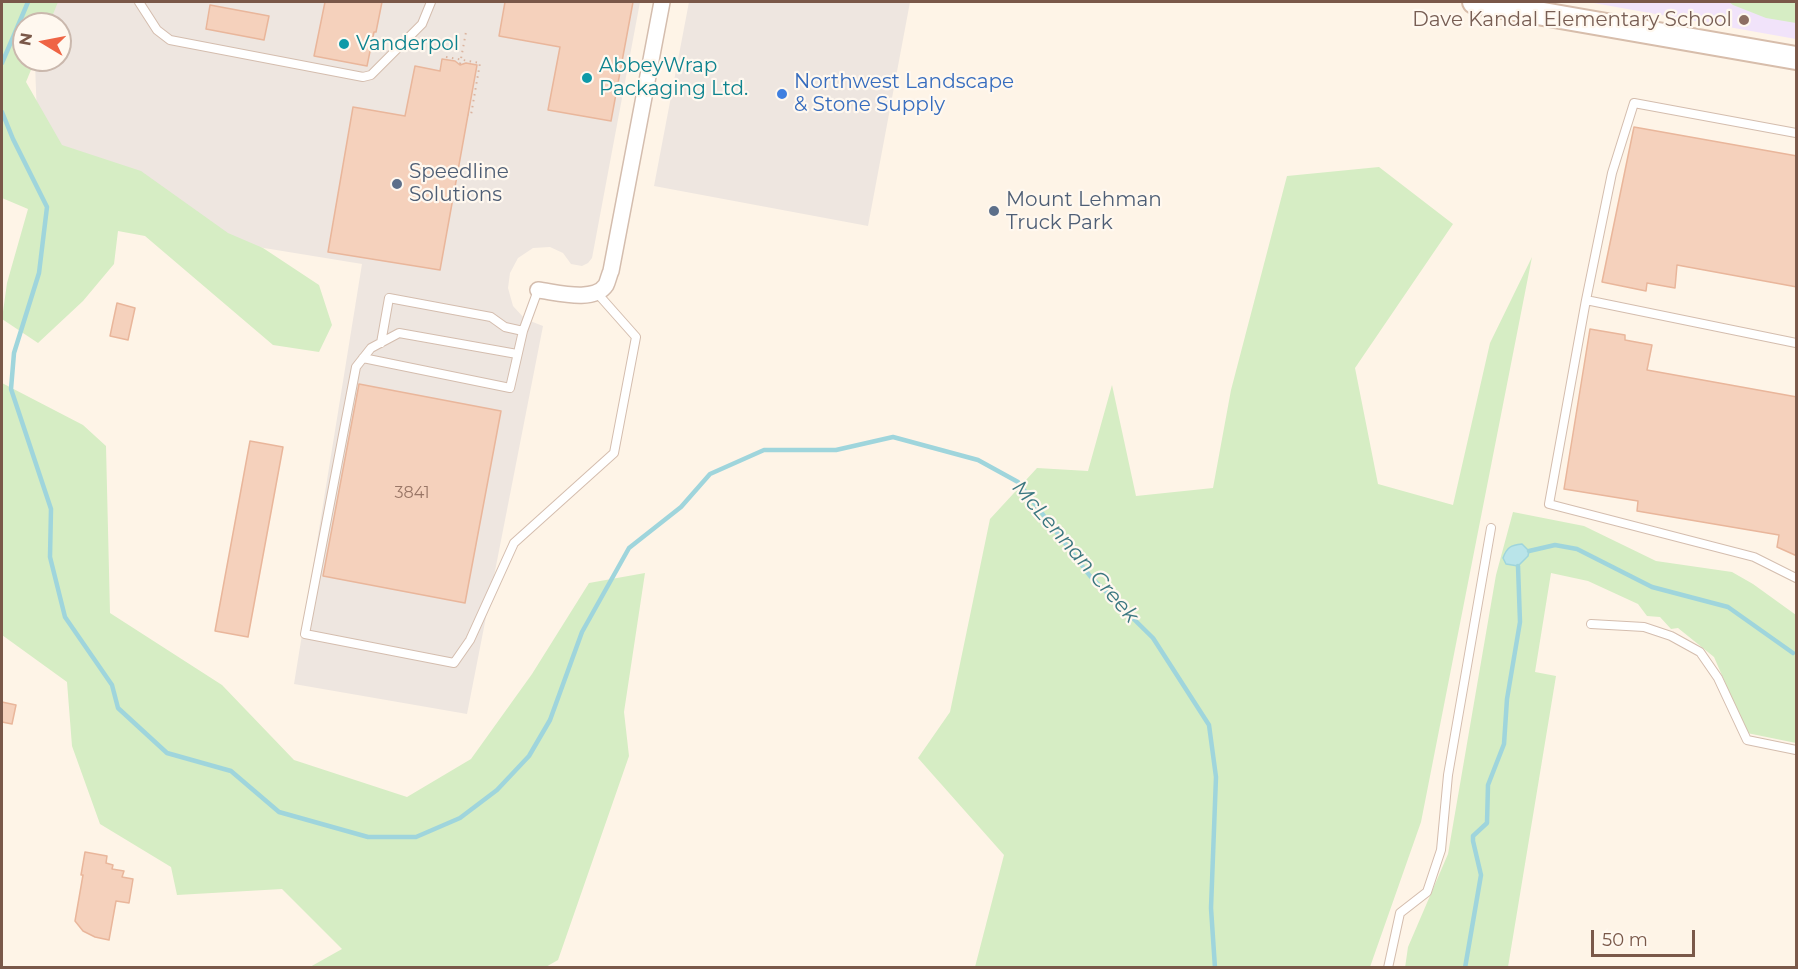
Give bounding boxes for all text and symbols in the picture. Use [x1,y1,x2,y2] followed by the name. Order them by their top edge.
[1412,8,1732,32] place label: Dave Kandal Elementary School
[12,12,72,72] north arrow
[1737,13,1751,27] marker: Dave Kandal Elementary School
[15,31,36,47] text: N
[356,32,459,56] place label: Vanderpol
[337,37,351,51] marker: Vanderpol
[599,54,748,101] place label: AbbeyWrap Packaging Ltd.
[794,70,1014,117] place label: Northwest Landscape & Stone Supply
[580,71,594,85] marker: AbbeyWrap Packaging Ltd.
[775,87,789,101] marker: Northwest Landscape & Stone Supply
[409,160,509,207] place label: Speedline Solutions
[390,177,404,191] marker: Speedline Solutions
[1006,188,1162,235] place label: Mount Lehman Truck Park
[987,204,1001,218] marker: Mount Lehman Truck Park
[1006,476,1144,628] water label: McLennan Creek
[394,483,430,503] house number: 3841
[1594,918,1698,956] scale bar
[1602,929,1648,951] text: 50 m

